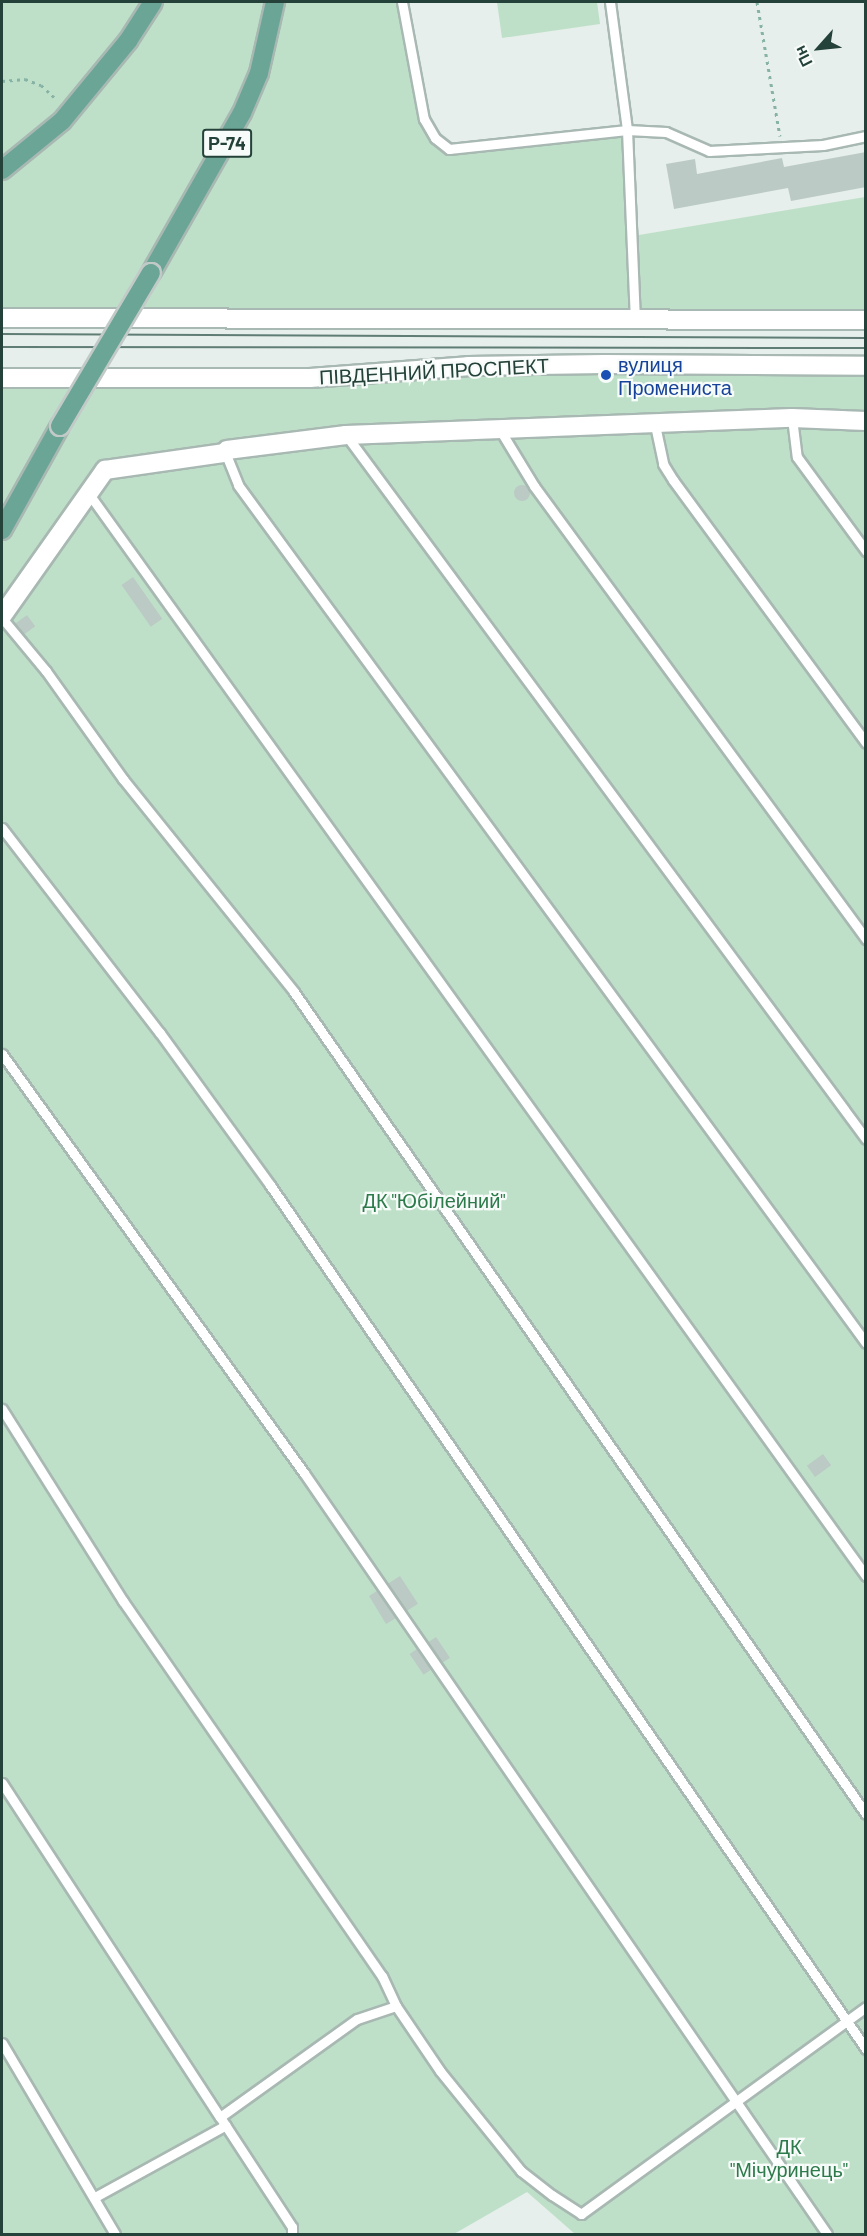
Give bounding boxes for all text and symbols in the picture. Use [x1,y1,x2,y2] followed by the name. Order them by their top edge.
[789,18,849,78] north arrow
[789,43,816,70] text: Пн
[202,128,252,158] road number: Р-74
[618,352,732,399] place label: вулиця Промениста
[318,353,550,389] street label: ПІВДЕННИЙ ПРОСПЕКТ
[599,368,613,382] marker: вулиця Промениста
[362,1188,506,1212] park label: ДК "Юбілейний"
[730,2134,848,2181] park label: ДК "Мічуринець"

